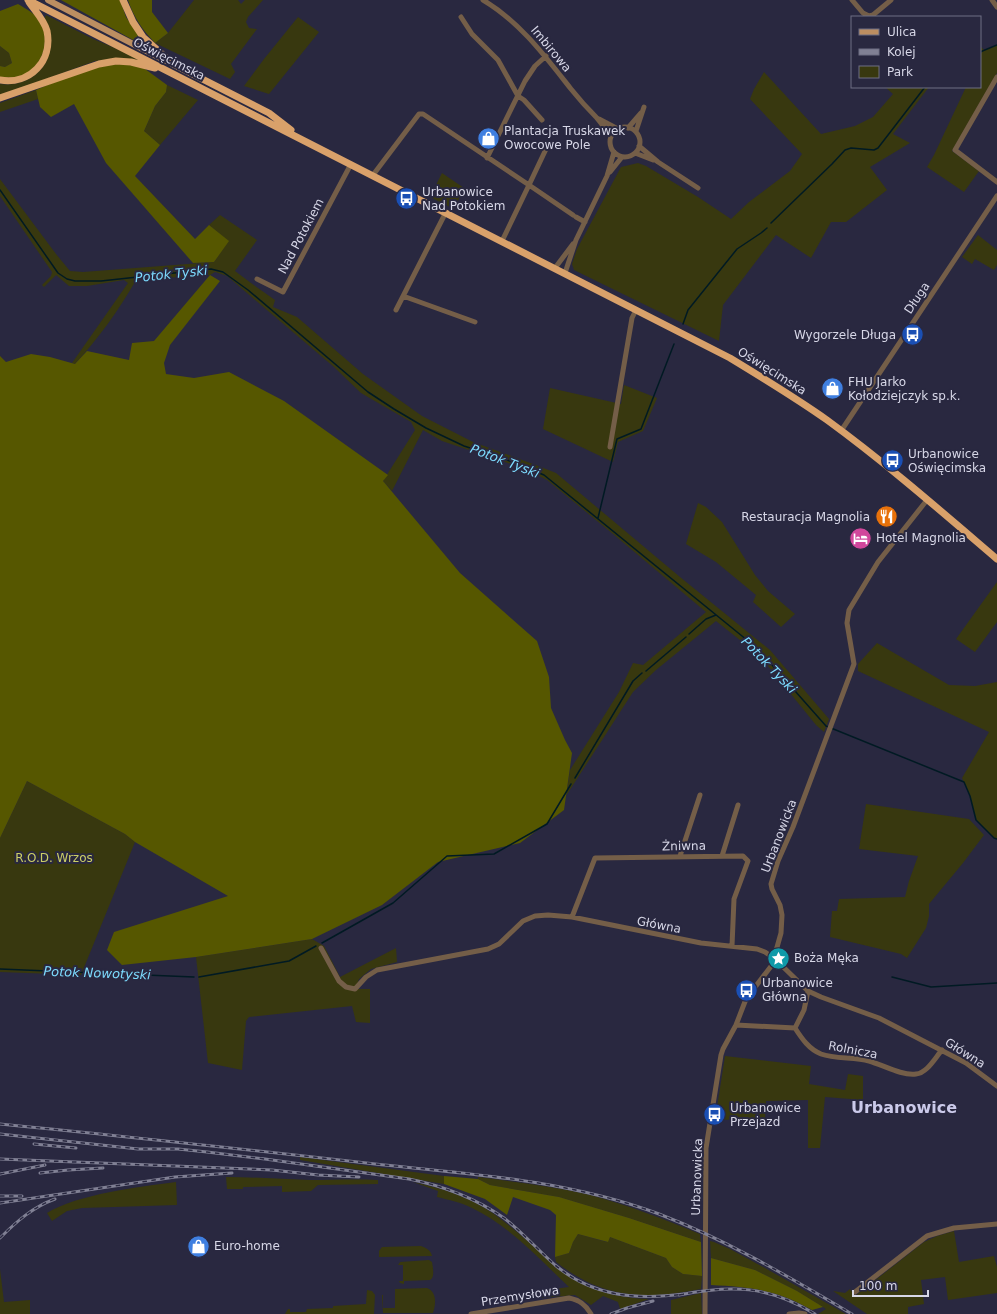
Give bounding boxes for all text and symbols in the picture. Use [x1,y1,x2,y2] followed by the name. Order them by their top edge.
[851,16,981,88] legend
[528,23,574,75] street label: Imbirowa
[887,25,916,39] text: Ulica
[131,35,207,83] street label: Oświęcimska
[887,45,916,59] text: Kolej
[887,65,913,79] text: Park
[504,124,625,152] place label: Plantacja Truskawek Owocowe Pole
[475,125,501,151] shop icon: Plantacja Truskawek Owocowe Pole
[422,185,505,213] place label: Urbanowice Nad Potokiem
[394,186,420,212] bus stop icon: Urbanowice Nad Potokiem
[275,196,327,276] street label: Nad Potokiem
[134,263,208,285] water label: Potok Tyski
[901,279,933,317] street label: Długa
[899,322,925,348] bus stop icon: Wygorzele Długa
[794,328,896,342] place label: Wygorzele Długa
[735,344,809,398] street label: Oświęcimska
[848,375,961,403] place label: FHU Jarko Kołodziejczyk sp.k.
[820,376,846,402] shop icon: FHU Jarko Kołodziejczyk sp.k.
[468,441,542,481] water label: Potok Tyski
[908,447,986,475] place label: Urbanowice Oświęcimska
[880,448,906,474] bus stop icon: Urbanowice Oświęcimska
[873,504,899,530] restaurant icon: Restauracja Magnolia
[741,510,870,524] place label: Restauracja Magnolia
[847,525,873,551] hotel icon: Hotel Magnolia
[876,531,966,545] place label: Hotel Magnolia
[738,634,800,697] water label: Potok Tyski
[759,797,799,875] street label: Urbanowicka
[662,838,706,853] street label: Żniwna
[15,851,93,865] park label: R.O.D. Wrzos
[636,914,682,936] street label: Główna
[766,945,792,971] place icon: Boża Męka
[794,951,859,965] place label: Boża Męka
[43,964,151,982] water label: Potok Nowotyski
[762,976,833,1004] place label: Urbanowice Główna
[734,977,760,1003] bus stop icon: Urbanowice Główna
[942,1035,988,1071] street label: Główna
[827,1038,879,1062] street label: Rolnicza
[851,1098,957,1117] district label: Urbanowice
[730,1101,801,1129] place label: Urbanowice Przejazd
[702,1102,728,1128] bus stop icon: Urbanowice Przejazd
[689,1138,705,1216] street label: Urbanowicka
[186,1233,212,1259] shop icon: Euro-home
[214,1239,280,1253] place label: Euro-home
[853,1272,928,1298] scale bar
[859,1279,897,1293] text: 100 m
[480,1283,560,1309] street label: Przemysłowa

